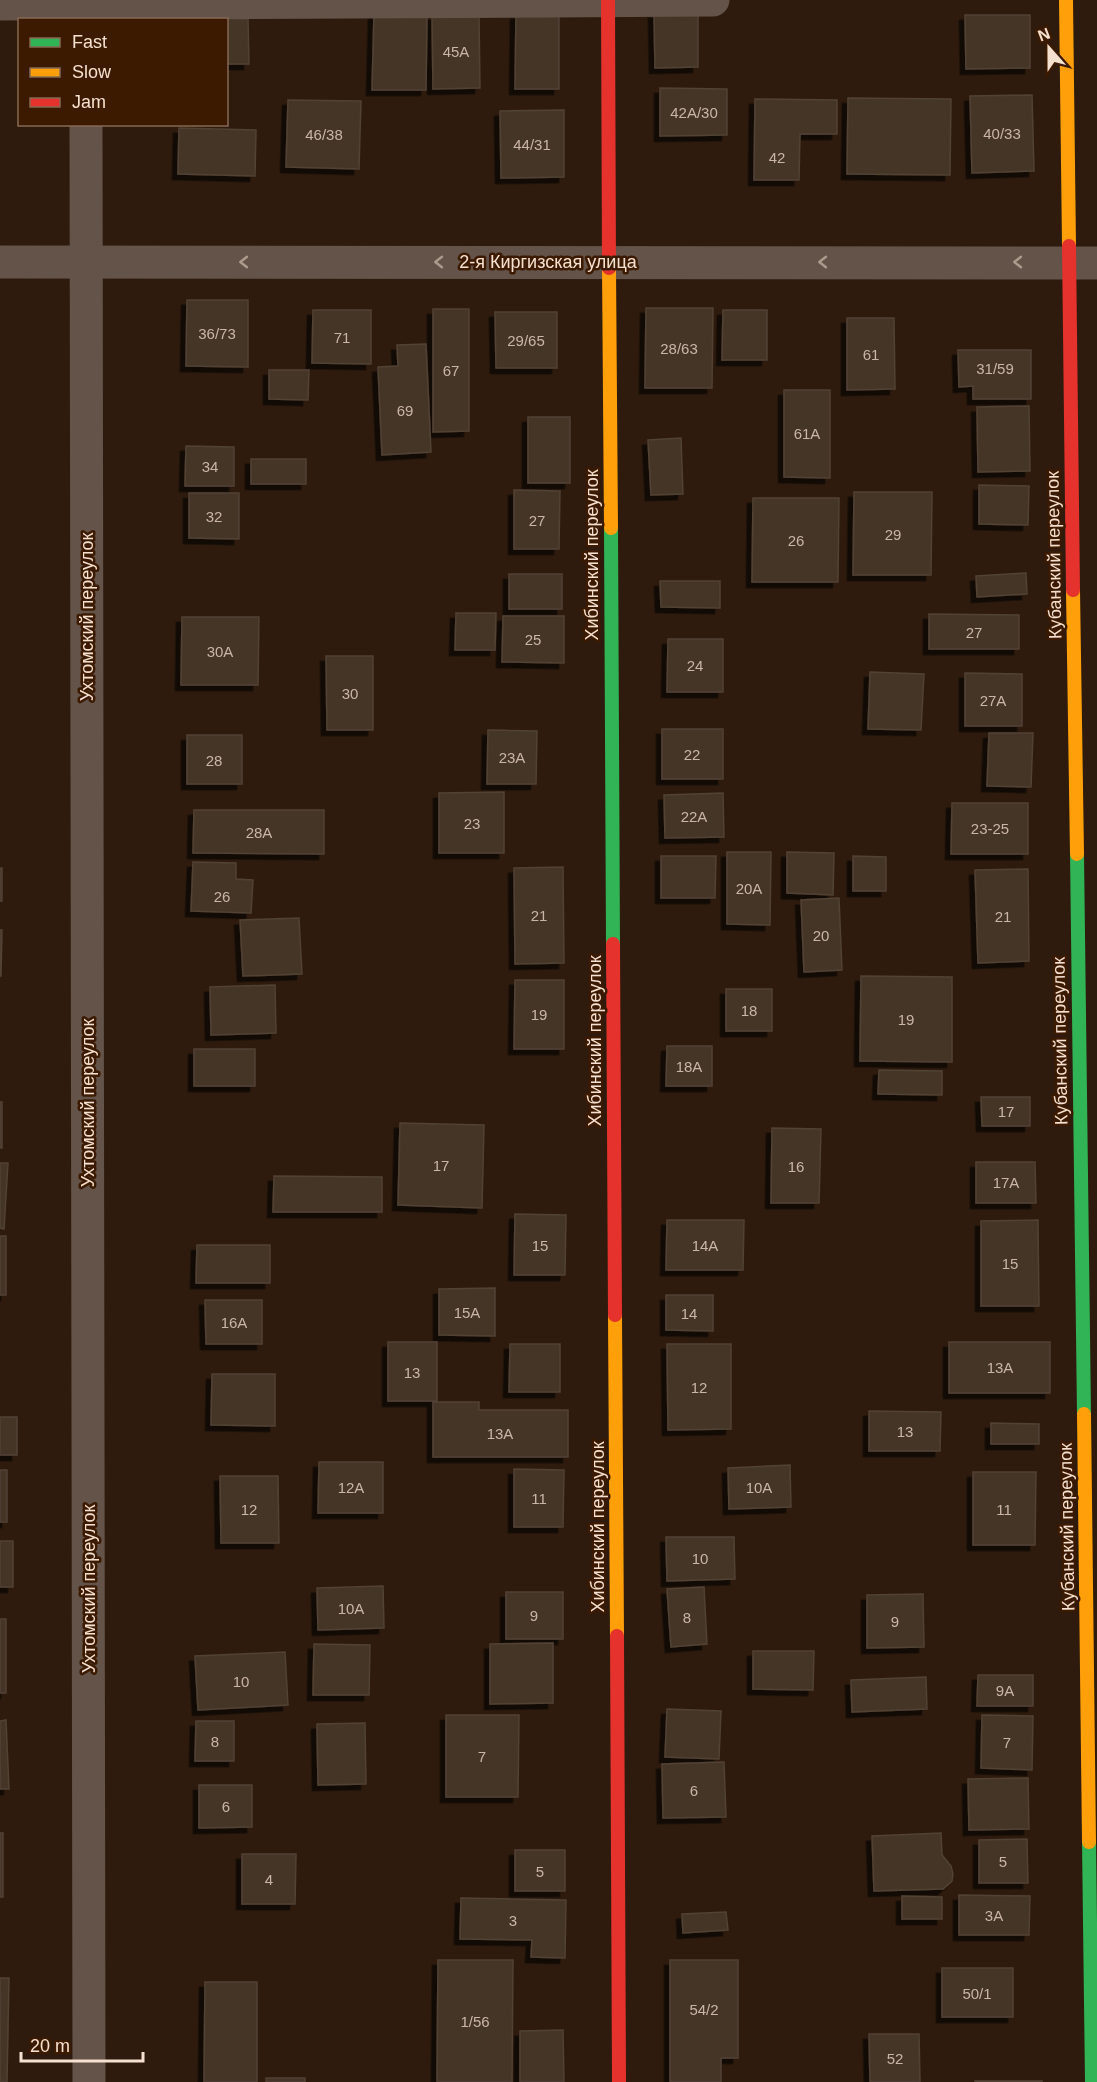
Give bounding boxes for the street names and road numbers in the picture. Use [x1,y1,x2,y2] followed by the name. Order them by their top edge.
[459,252,638,272] street label: 2-я Киргизская улица
[582,469,602,641] street label: Хибинский переулок
[1043,471,1065,639] street label: Кубанский переулок
[77,533,97,701] street label: Ухтомский переулок
[585,955,605,1127] street label: Хибинский переулок
[1049,957,1071,1125] street label: Кубанский переулок
[78,1019,98,1187] street label: Ухтомский переулок
[588,1441,608,1613] street label: Хибинский переулок
[1056,1443,1078,1611] street label: Кубанский переулок
[79,1505,99,1673] street label: Ухтомский переулок

